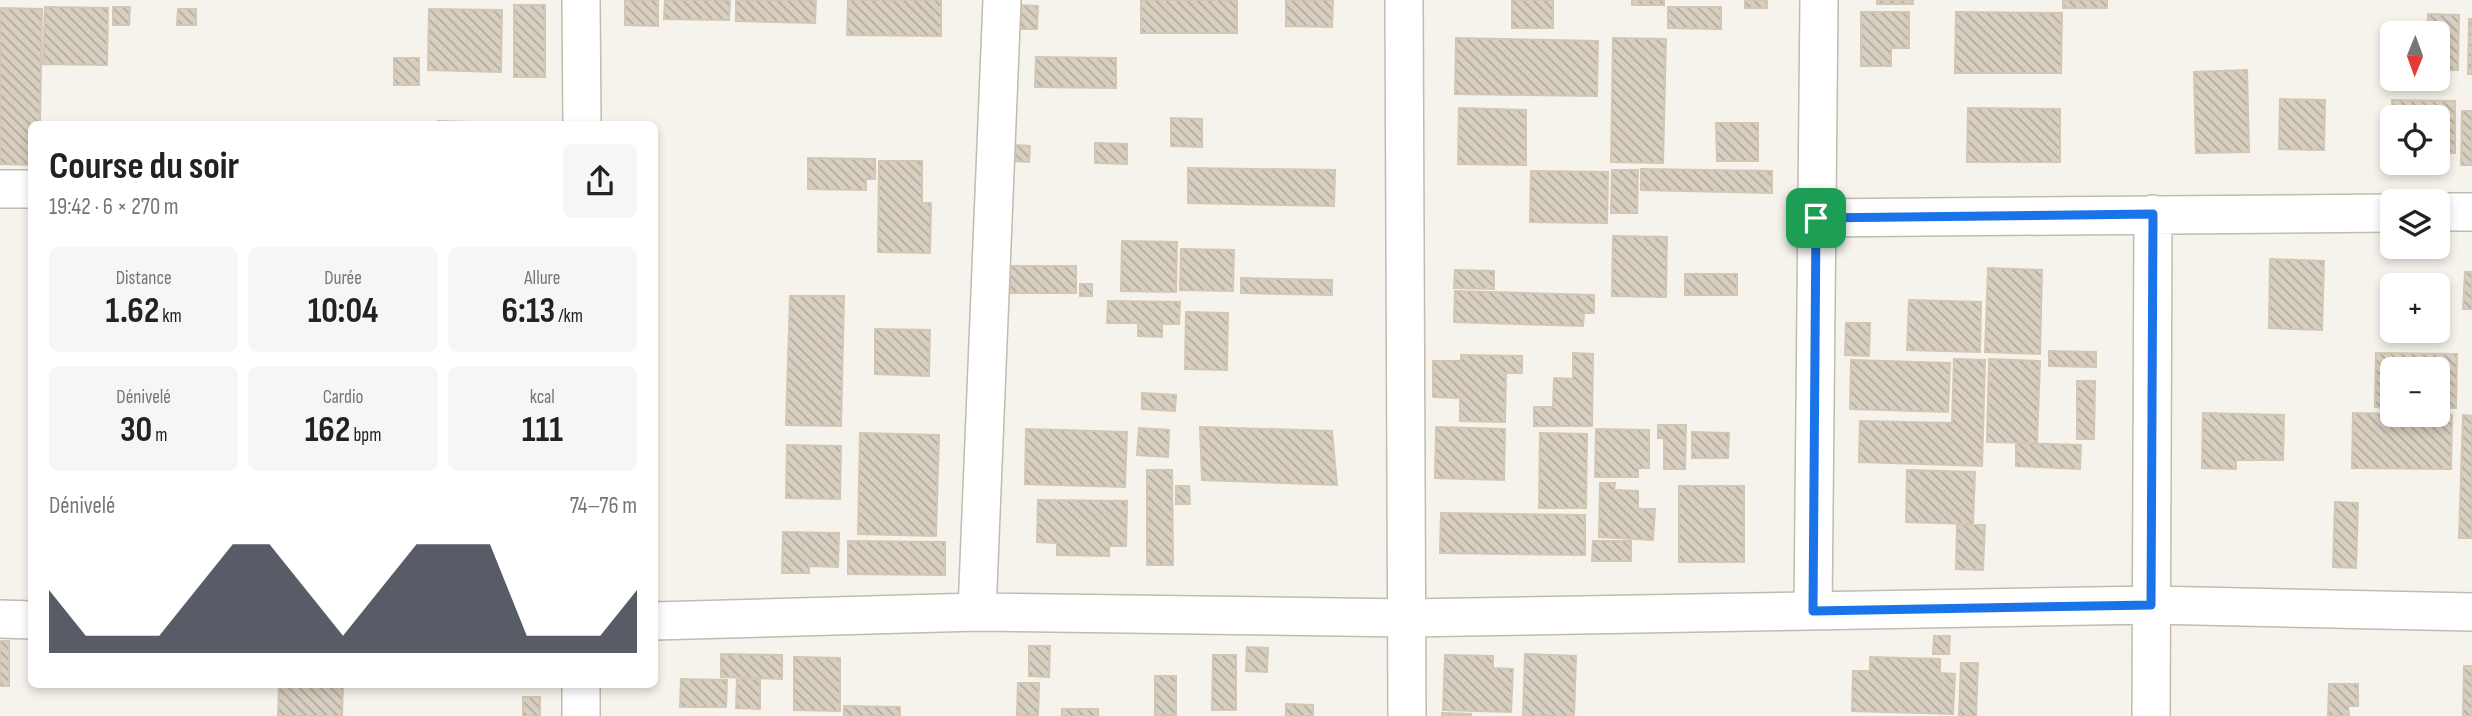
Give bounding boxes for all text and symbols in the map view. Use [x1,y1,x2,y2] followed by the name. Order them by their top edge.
[2380,21,2450,91] north arrow
[2380,21,2450,427] map controls
[2380,105,2450,175] button: locate
[49,144,239,189] text: Course du soir
[563,144,637,218] button: share
[1786,188,1846,248] pin
[2380,189,2450,259] button: layers
[49,193,179,221] text: 19:42 · 6 × 270 m
[1797,199,1835,237] icon: arrive
[116,267,172,290] text: Distance
[324,267,362,290] text: Durée
[524,267,560,290] text: Allure
[2380,273,2450,343] button: +
[106,290,159,333] text: 1.62
[308,290,378,333] text: 10:04
[502,290,555,333] text: 6:13
[159,305,182,328] text: km
[555,305,583,328] text: /km
[2380,357,2450,427] button: −
[116,386,171,409] text: Dénivelé
[323,386,363,409] text: Cardio
[530,386,555,409] text: kcal
[120,409,152,452] text: 30
[305,409,350,452] text: 162
[522,409,563,452] text: 111
[152,424,167,447] text: m
[350,424,381,447] text: bpm
[49,492,115,520] text: Dénivelé
[570,492,637,520] text: 74–76 m

